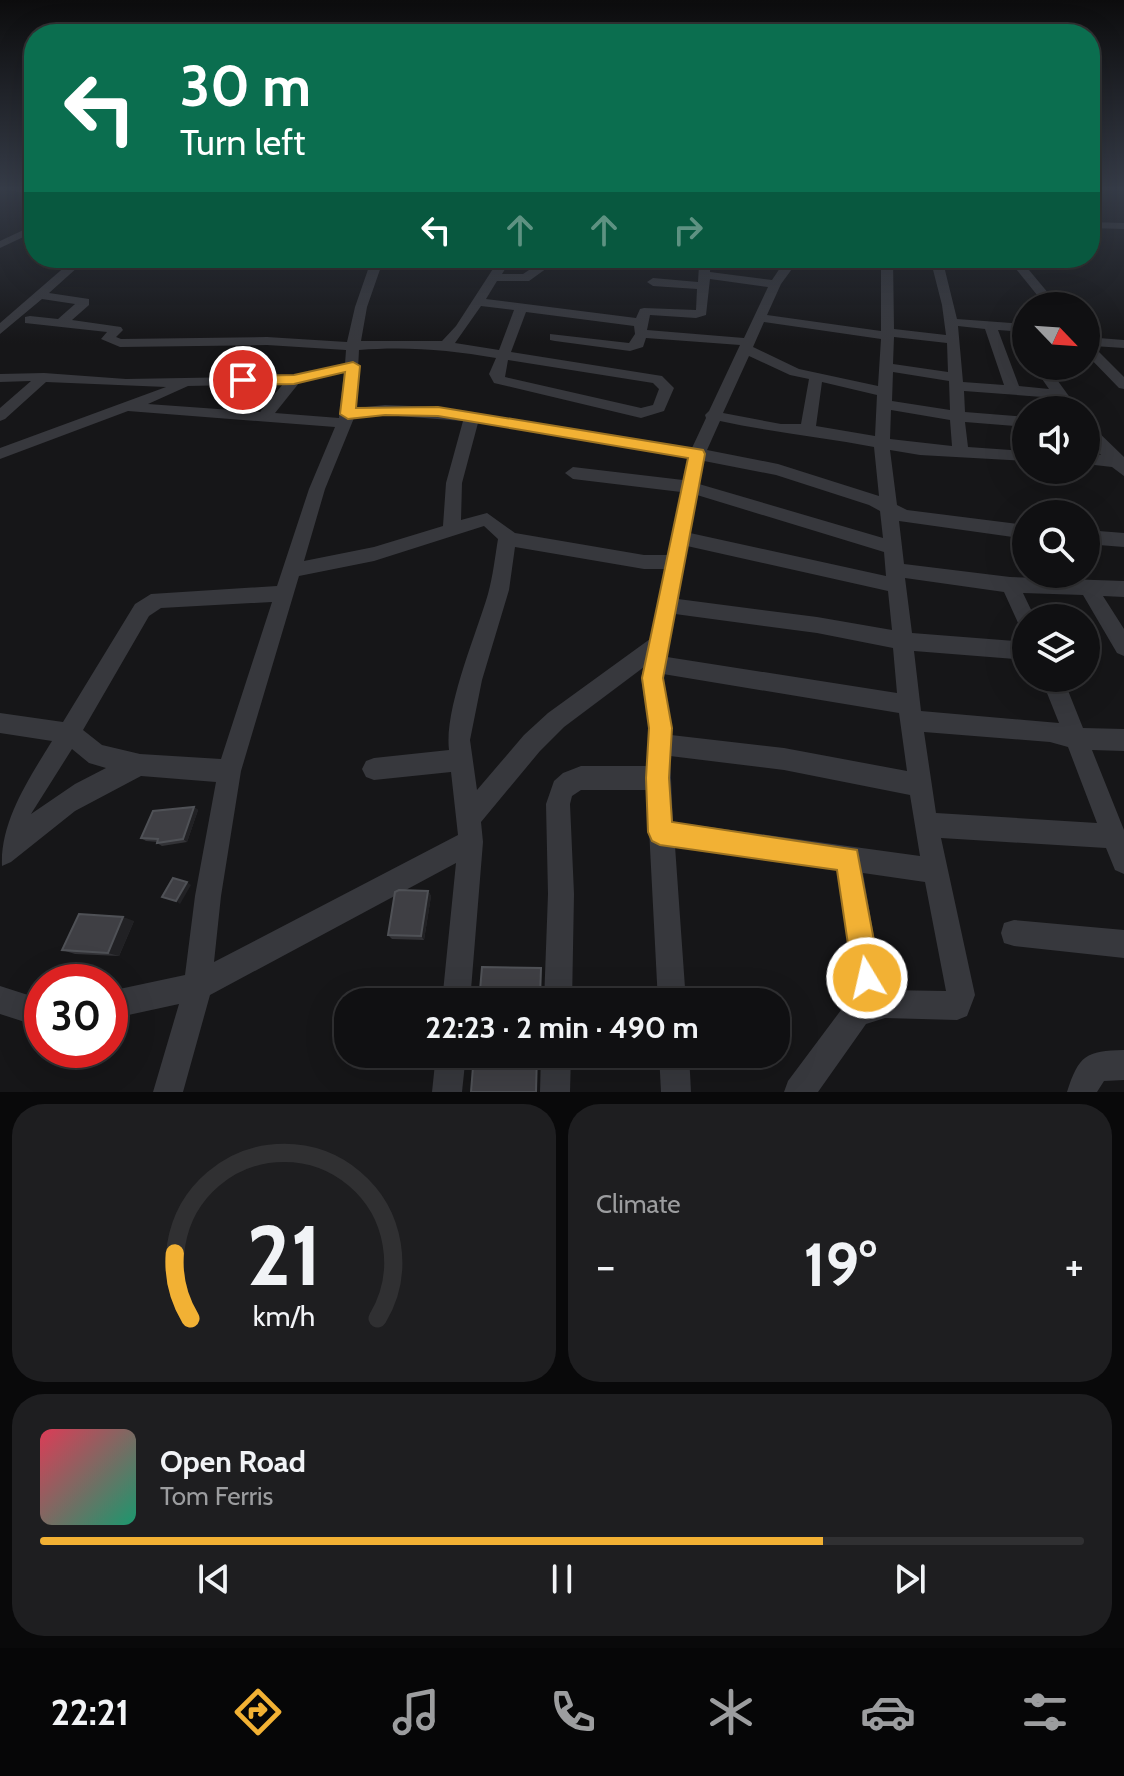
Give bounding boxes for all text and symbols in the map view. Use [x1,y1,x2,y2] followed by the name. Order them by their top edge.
[180,52,311,120] text: 30 m
[48,56,152,160] icon: left
[180,120,305,164] text: Turn left
[414,208,458,252] icon: left
[498,208,542,252] icon: ahead
[582,208,626,252] icon: ahead
[666,208,710,252] icon: right
[1012,292,1100,380] north arrow
[1012,292,1100,692] map controls
[209,346,277,414] pin
[221,358,265,402] icon: arrive
[1012,396,1100,484] button: sound
[1012,500,1100,588] button: search
[1012,604,1100,692] button: layers
[825,936,909,1020] position arrow
[24,964,128,1068] speed limit sign: 30
[425,1009,699,1046] text: 22:23 · 2 min · 490 m
[596,1188,681,1220] text: Climate
[247,1205,321,1306] text: 21
[803,1228,877,1301] text: 19°
[596,1239,615,1292] text: −
[1065,1239,1084,1292] text: +
[253,1298,315,1333] text: km/h
[160,1443,306,1480] text: Open Road
[160,1480,273,1512] text: Tom Ferris
[192,1557,236,1601] icon: previous
[540,1557,584,1601] icon: pause
[888,1557,932,1601] icon: next
[230,1684,286,1740] icon: directions
[388,1684,444,1740] icon: music
[545,1684,601,1740] icon: phone
[703,1684,759,1740] icon: climate
[860,1684,916,1740] icon: car
[1017,1684,1073,1740] icon: filters
[51,1690,129,1734] text: 22:21

